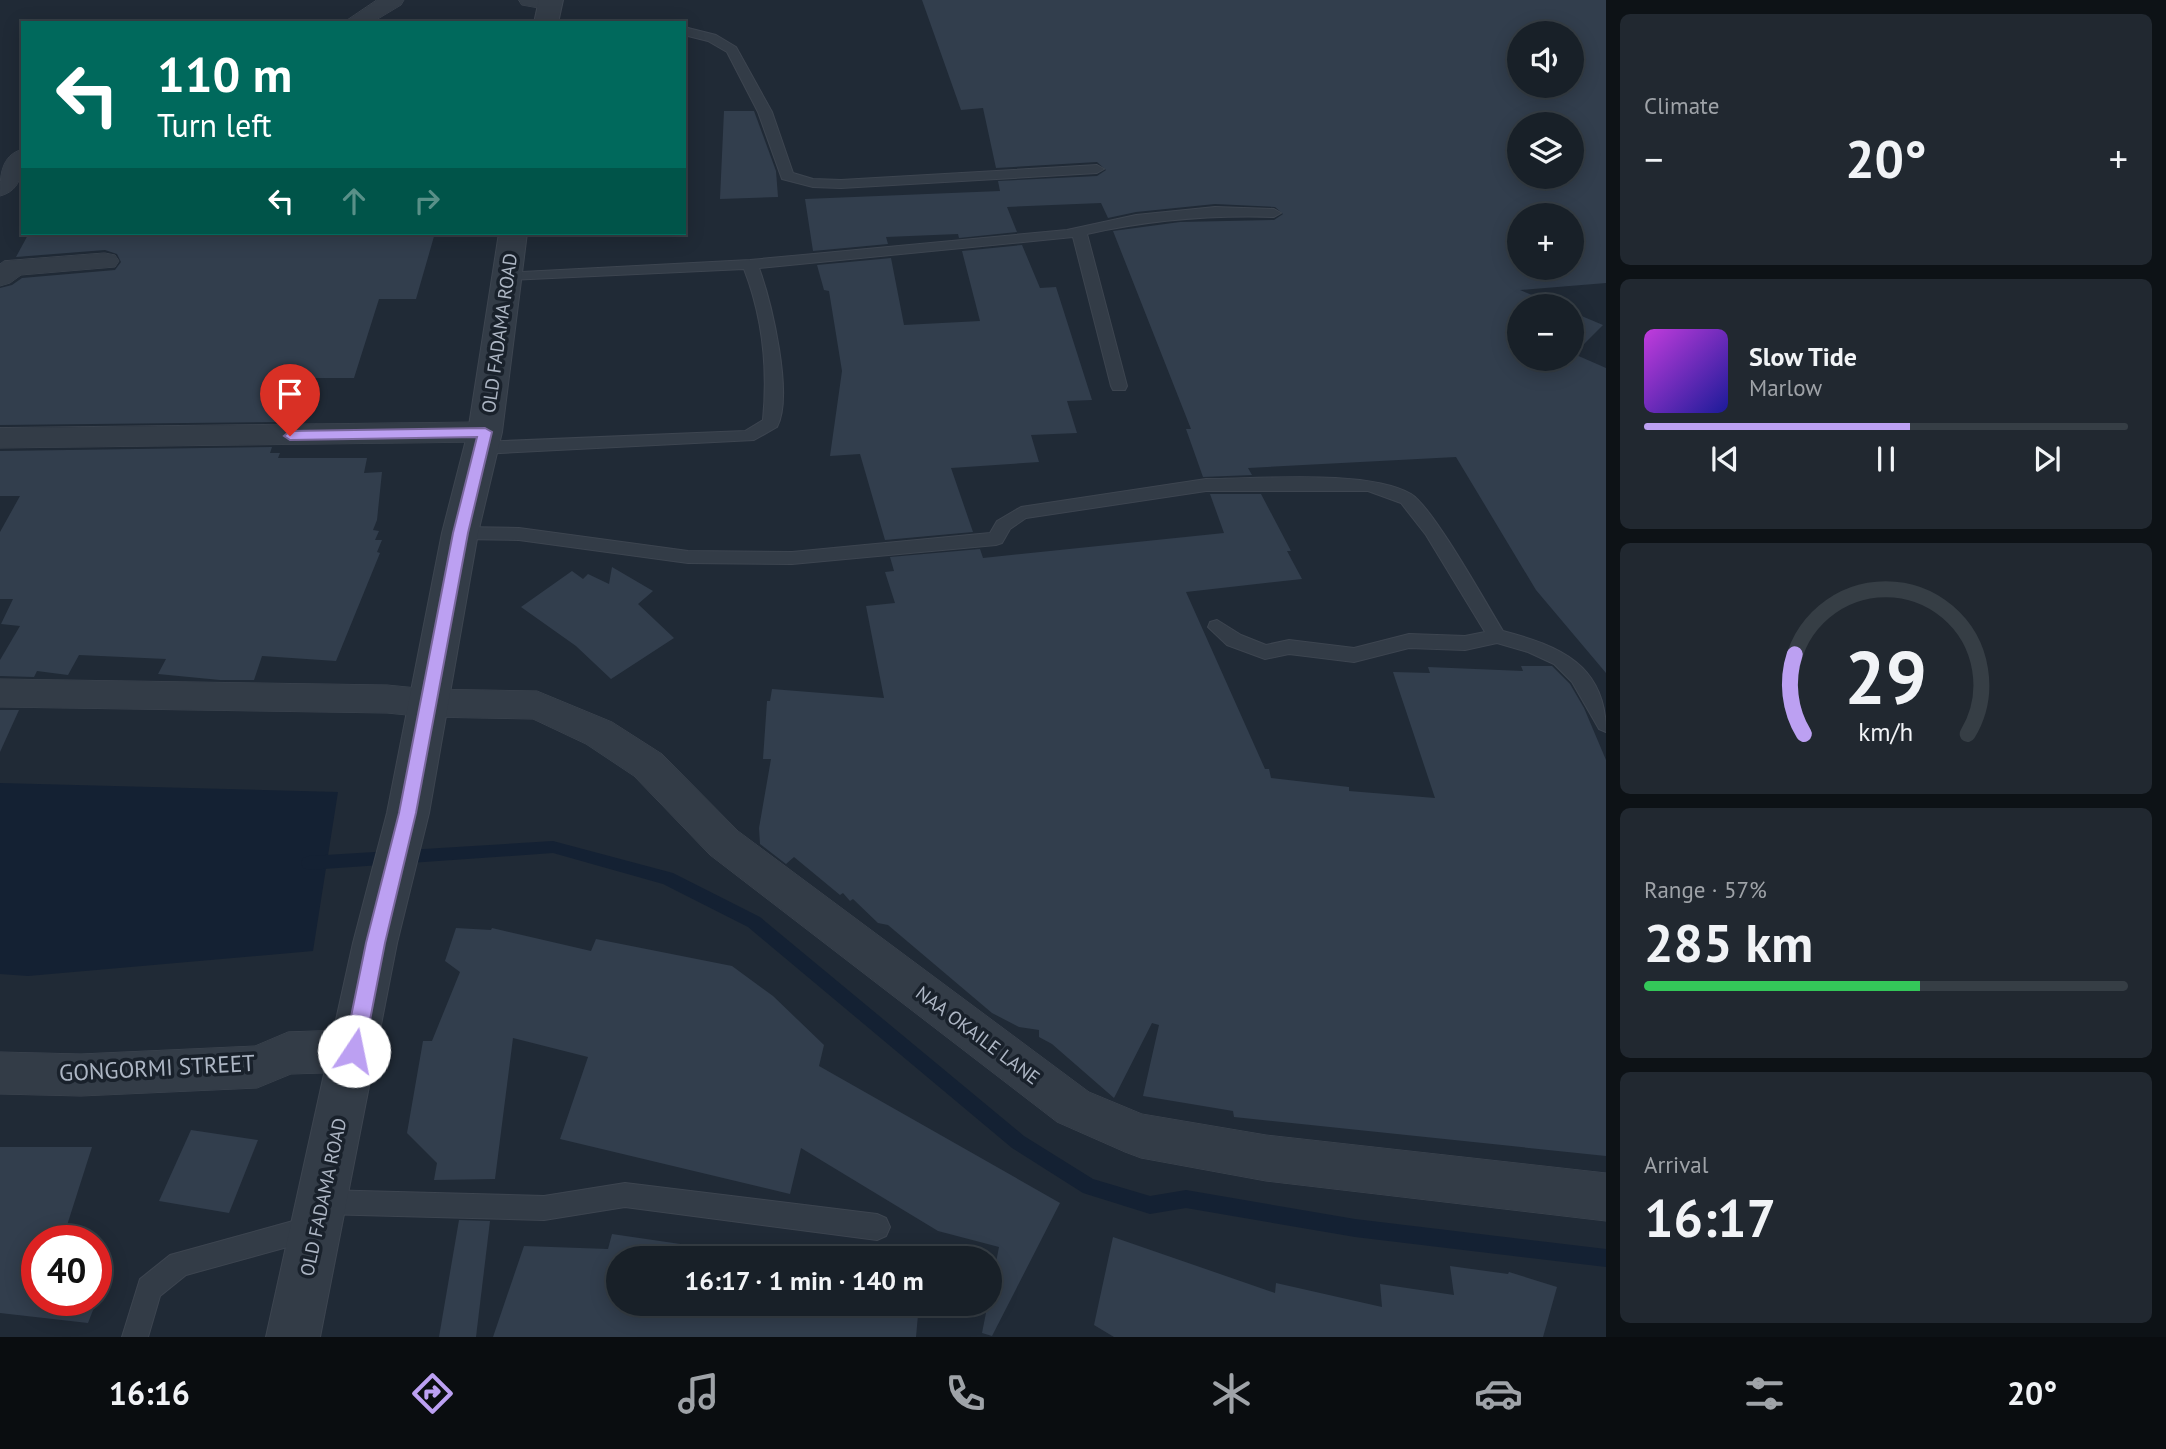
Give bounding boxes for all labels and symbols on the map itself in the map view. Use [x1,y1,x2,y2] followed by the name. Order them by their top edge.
[476,251,522,415] street label: OLD FADAMA ROAD
[260,364,320,436] pin
[911,981,1045,1089] street label: NAA OKAILE LANE
[317,1014,391,1088] position arrow
[58,1048,256,1087] street label: GONGORMI STREET
[294,1116,352,1278] street label: OLD FADAMA ROAD
[21,1225,112,1316] speed limit sign: 40

